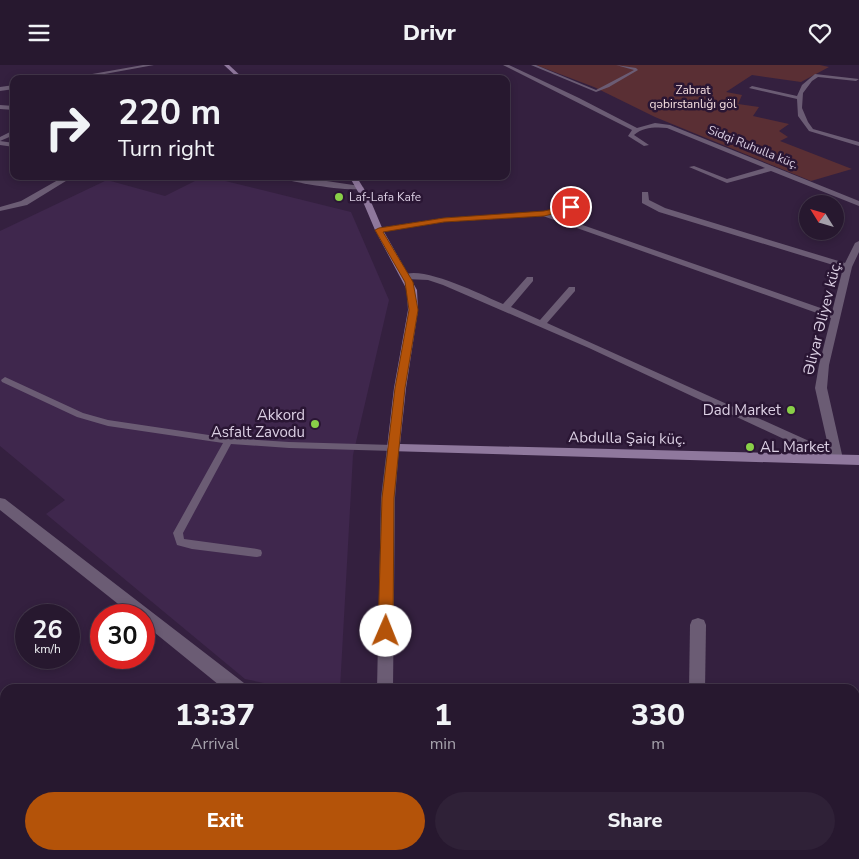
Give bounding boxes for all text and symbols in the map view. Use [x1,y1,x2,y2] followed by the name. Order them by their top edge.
[403,18,456,48] text: Drivr
[25,19,53,47] icon: menu
[806,19,834,47] icon: heart
[650,82,737,112] park label: Zabrat qəbirstanlığı göl
[118,89,221,136] text: 220 m
[35,95,100,160] icon: right
[705,122,801,172] street label: Sidqi Ruhulla küç.
[118,134,214,164] text: Turn right
[550,186,592,228] pin
[349,189,421,205] place label: Laf-Lafa Kafe
[333,191,345,203] marker: Laf-Lafa Kafe
[557,193,585,221] icon: arrive
[799,195,844,240] north arrow
[799,195,844,240] map controls
[798,259,846,377] street label: Əliyar Əliyev küç.
[703,400,782,420] place label: Dad Market
[785,404,797,416] marker: Dad Market
[211,405,305,442] place label: Akkord Asfalt Zavodu
[309,418,321,430] marker: Akkord Asfalt Zavodu
[568,427,686,449] street label: Abdulla Şaiq küç.
[760,437,830,457] place label: AL Market
[744,441,756,453] marker: AL Market
[90,604,155,669] speed limit sign: 30
[359,604,411,656] position arrow
[32,613,63,647] text: 26
[34,641,61,657] text: km/h
[175,695,255,736] text: 13:37
[434,695,452,736] text: 1
[631,695,685,736] text: 330
[191,733,239,755] text: Arrival
[430,733,456,755] text: min
[651,733,665,755] text: m
[25,792,425,850] button: Exit
[435,792,835,850] button: Share

